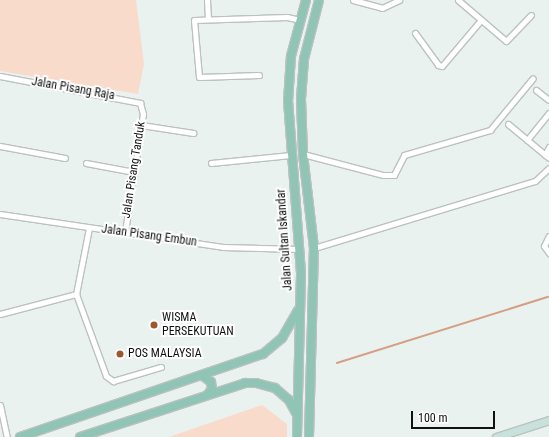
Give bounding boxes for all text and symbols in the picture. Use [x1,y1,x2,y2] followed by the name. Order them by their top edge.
[30,75,116,103] street label: Jalan Pisang Raja
[119,120,149,220] street label: Jalan Pisang Tanduk
[274,189,296,291] street label: Jalan Sultan Iskandar
[100,222,198,250] street label: Jalan Pisang Embun
[162,311,234,339] place label: WISMA PERSEKUTUAN
[149,320,159,330] marker: WISMA PERSEKUTUAN
[128,347,202,361] place label: POS MALAYSIA
[115,349,125,359] marker: POS MALAYSIA
[413,403,497,429] scale bar
[418,411,448,425] text: 100 m

